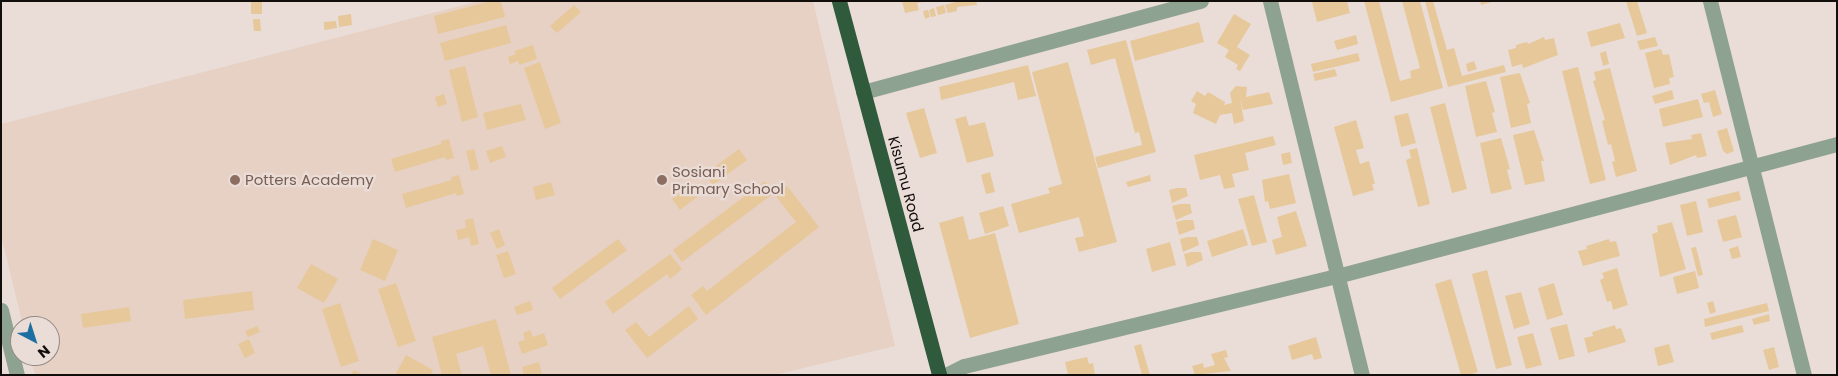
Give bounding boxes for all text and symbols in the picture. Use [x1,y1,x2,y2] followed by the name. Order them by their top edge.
[885,134,927,234] street label: Kisumu Road
[672,162,784,197] place label: Sosiani Primary School
[245,171,374,189] place label: Potters Academy
[229,174,241,186] marker: Potters Academy
[656,174,668,186] marker: Sosiani Primary School
[10,316,60,366] north arrow
[34,341,54,363] text: N

